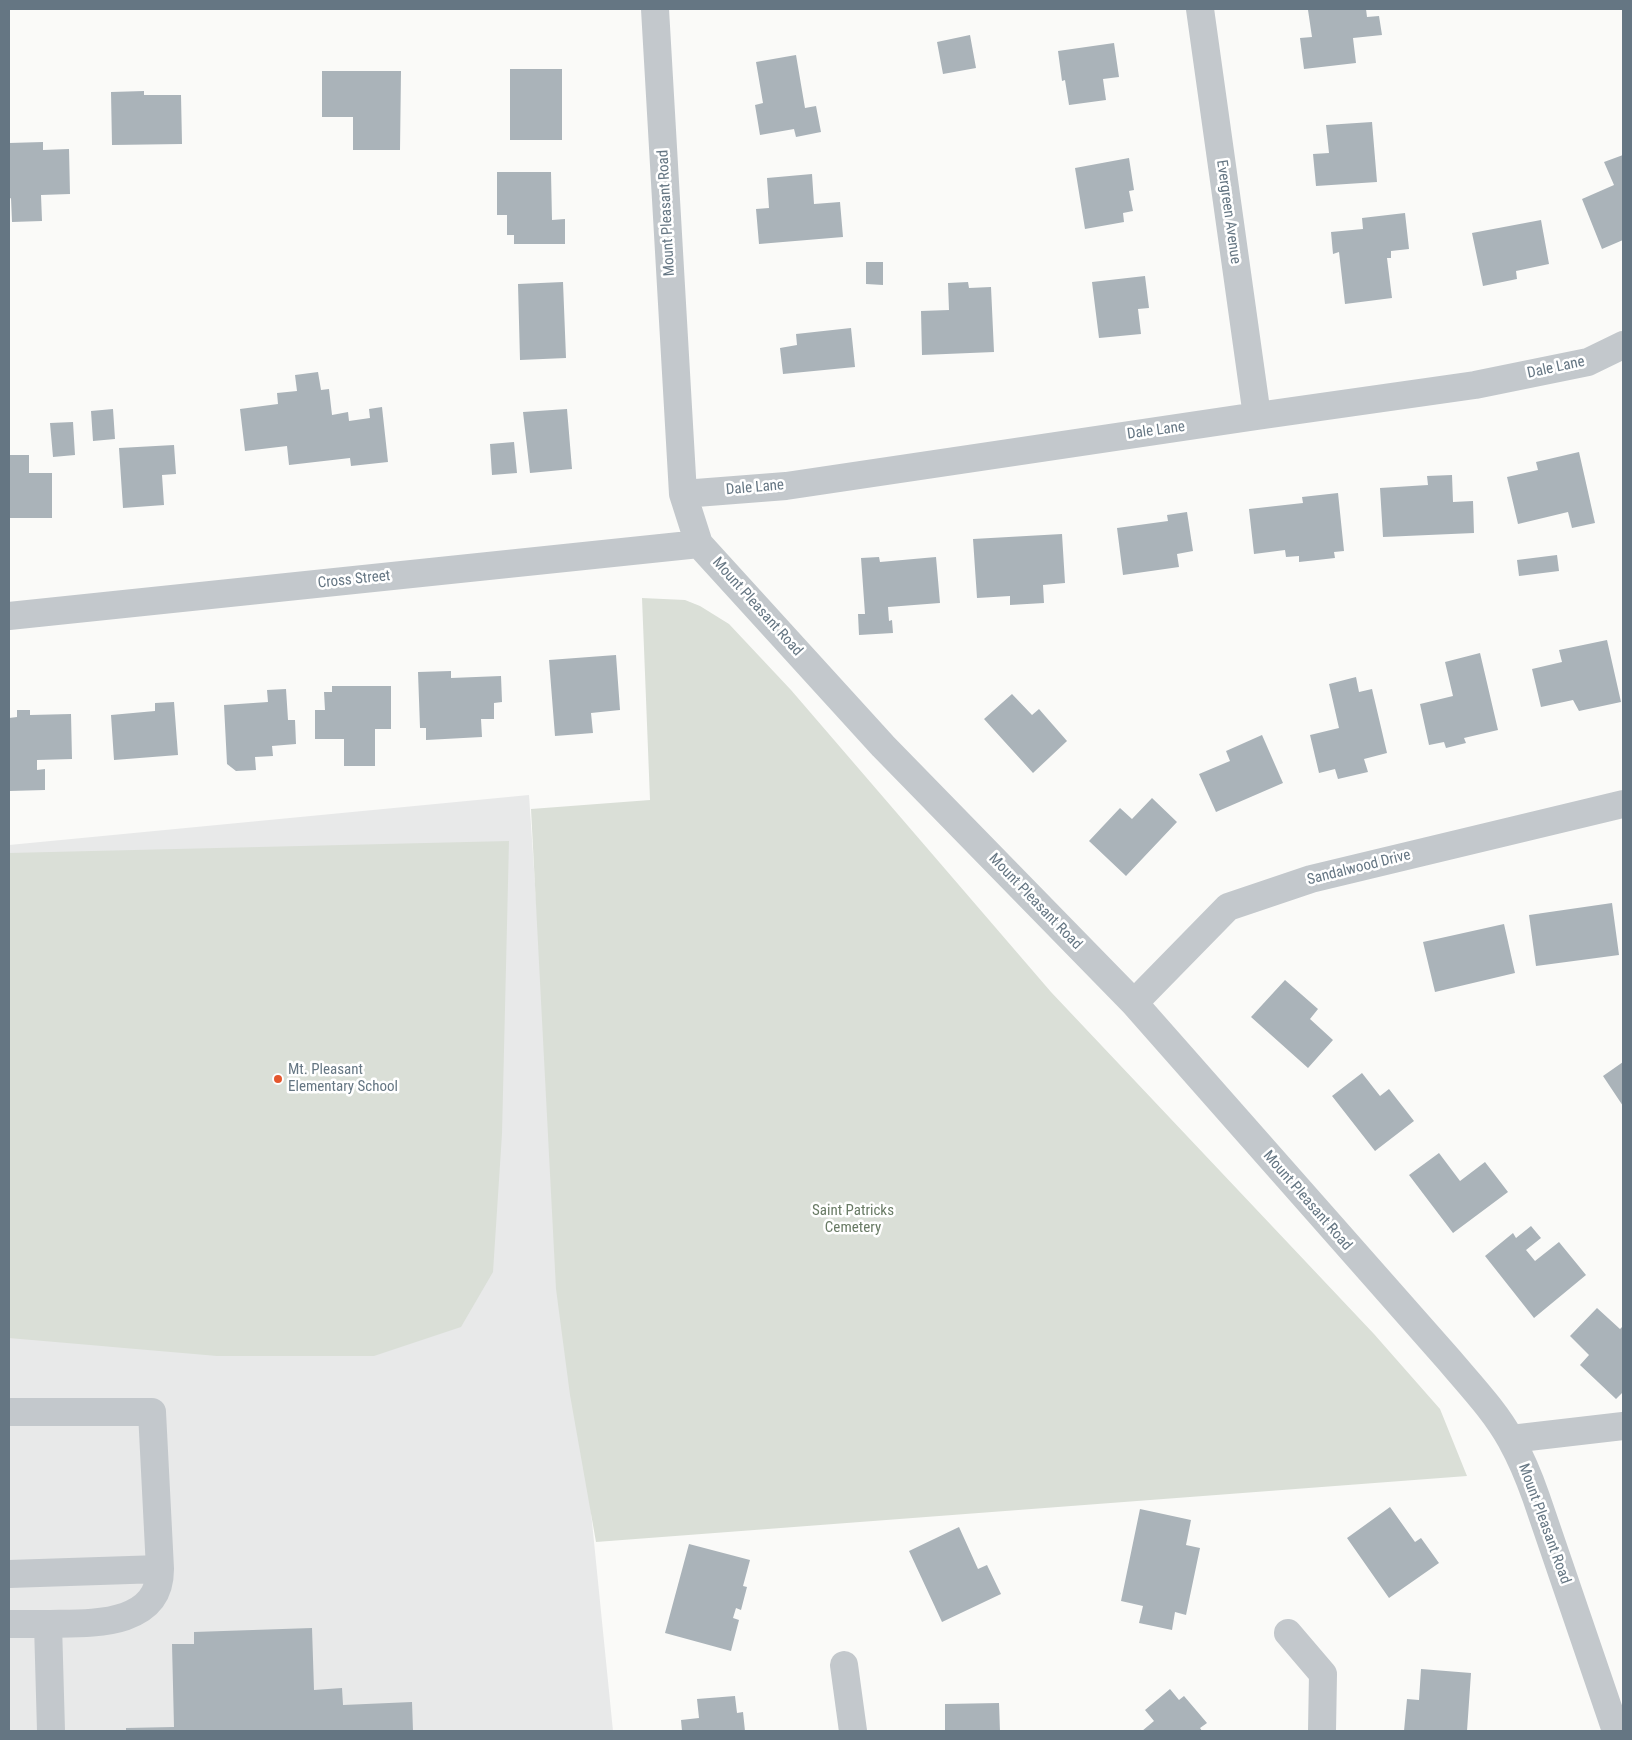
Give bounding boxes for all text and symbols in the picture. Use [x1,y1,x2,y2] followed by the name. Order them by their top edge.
[655,149,679,277] street label: Mount Pleasant Road
[1212,159,1244,265] street label: Evergreen Avenue
[1526,353,1586,383] street label: Dale Lane
[1126,418,1186,444] street label: Dale Lane
[725,476,785,500] street label: Dale Lane
[708,554,806,660] street label: Mount Pleasant Road
[317,567,391,593] street label: Cross Street
[1305,846,1413,890] street label: Sandalwood Drive
[985,850,1085,954] street label: Mount Pleasant Road
[288,1061,398,1096] place label: Mt. Pleasant Elementary School
[272,1073,284,1085] marker: Mt. Pleasant Elementary School
[1259,1147,1355,1255] street label: Mount Pleasant Road
[812,1202,894,1237] park label: Saint Patricks Cemetery
[1514,1461,1574,1587] street label: Mount Pleasant Road

